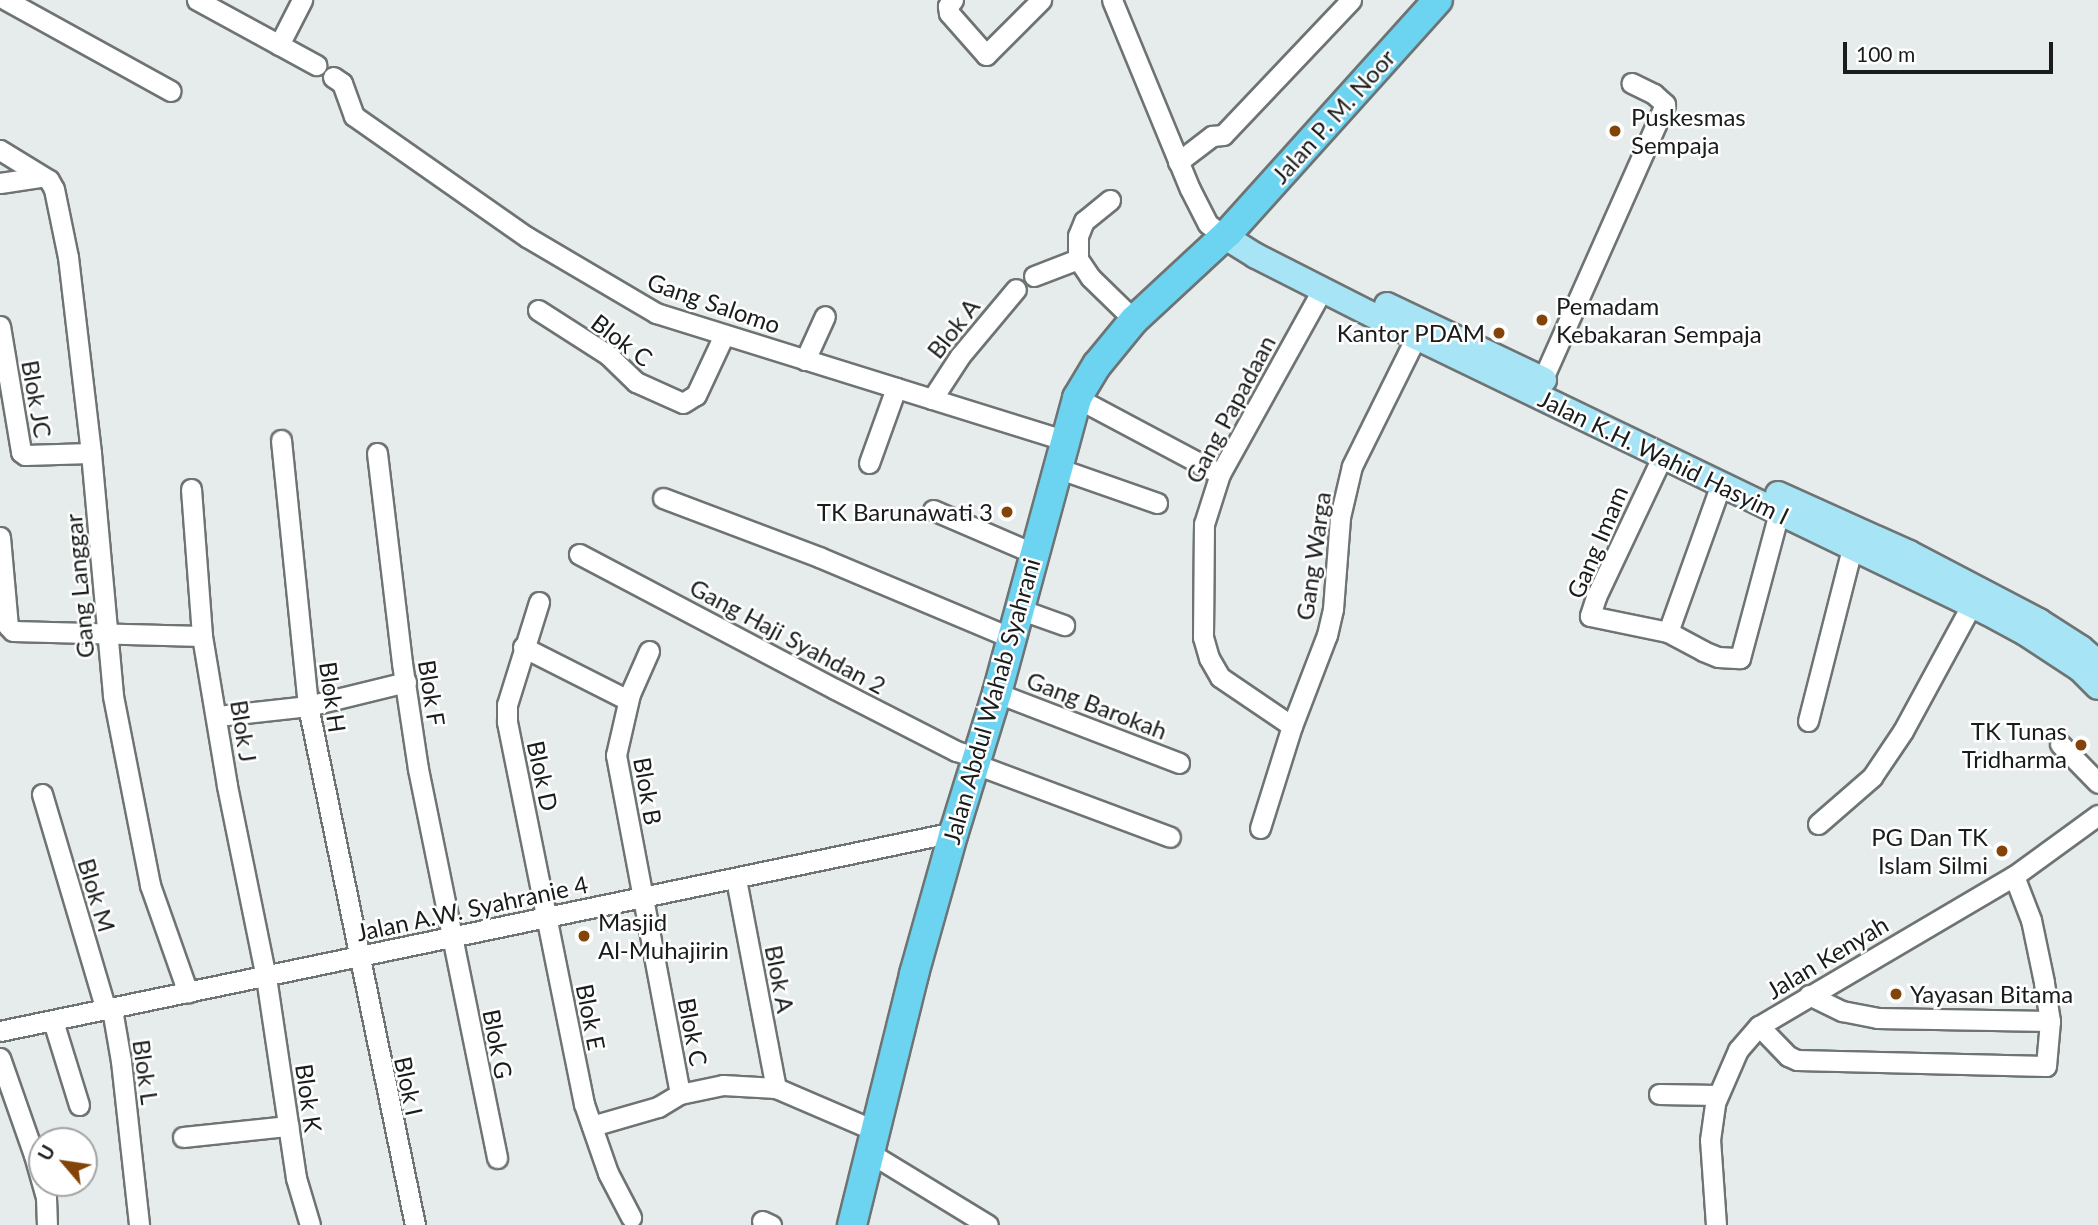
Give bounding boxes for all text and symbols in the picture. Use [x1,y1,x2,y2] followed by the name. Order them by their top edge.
[1846,28,2056,72] scale bar
[1856,41,1915,66] text: 100 m
[1265,43,1401,189] street label: Jalan P. M. Noor
[1631,103,1746,159] place label: Puskesmas Sempaja
[1605,121,1625,141] marker: Puskesmas Sempaja
[644,267,784,339] street label: Gang Salomo
[920,292,986,364] street label: Blok A
[1556,292,1762,348] place label: Pemadam Kebakaran Sempaja
[586,308,658,372] street label: Blok C
[1534,312,1550,328] marker: Pemadam Kebakaran Sempaja
[1336,319,1485,347] place label: Kantor PDAM
[1491,325,1507,341] marker: Kantor PDAM
[1179,330,1281,488] street label: Gang Papadaan
[16,358,58,440] street label: Blok JC
[1534,384,1794,530] street label: Jalan K.H. Wahid Hasyim I
[1560,481,1634,603] street label: Gang Imam
[1290,490,1336,622] street label: Gang Warga
[817,498,993,526] place label: TK Barunawati 3
[999,504,1015,520] marker: TK Barunawati 3
[58,513,100,659] street label: Gang Langgar
[936,554,1046,848] street label: Jalan Abdul Wahab Syahrani
[685,572,891,700] street label: Gang Haji Syahdan 2
[413,658,451,728] street label: Blok F
[314,660,352,734] street label: Blok H
[1023,665,1171,745] street label: Gang Barokah
[225,698,263,764] street label: Blok J
[1962,717,2067,773] place label: TK Tunas Tridharma
[2073,737,2089,753] marker: TK Tunas Tridharma
[522,738,564,814] street label: Blok D
[628,755,668,827] street label: Blok B
[1870,823,1988,879] place label: PG Dan TK Islam Silmi
[1994,843,2010,859] marker: PG Dan TK Islam Silmi
[72,855,122,935] street label: Blok M
[353,869,591,947] street label: Jalan A.W. Syahranie 4
[598,908,729,964] place label: Masjid Al-Muhajirin
[1761,909,1893,1005] street label: Jalan Kenyah
[576,928,592,944] marker: Masjid Al-Muhajirin
[759,942,801,1016] street label: Blok A
[1910,980,2073,1008] place label: Yayasan Bitama
[570,981,612,1053] street label: Blok E
[1888,986,1904,1002] marker: Yayasan Bitama
[672,995,714,1069] street label: Blok C
[477,1007,519,1081] street label: Blok G
[127,1038,165,1106] street label: Blok L
[389,1054,429,1118] street label: Blok I
[290,1062,328,1134] street label: Blok K
[28,1127,98,1197] north arrow
[32,1141,59,1164] text: U

